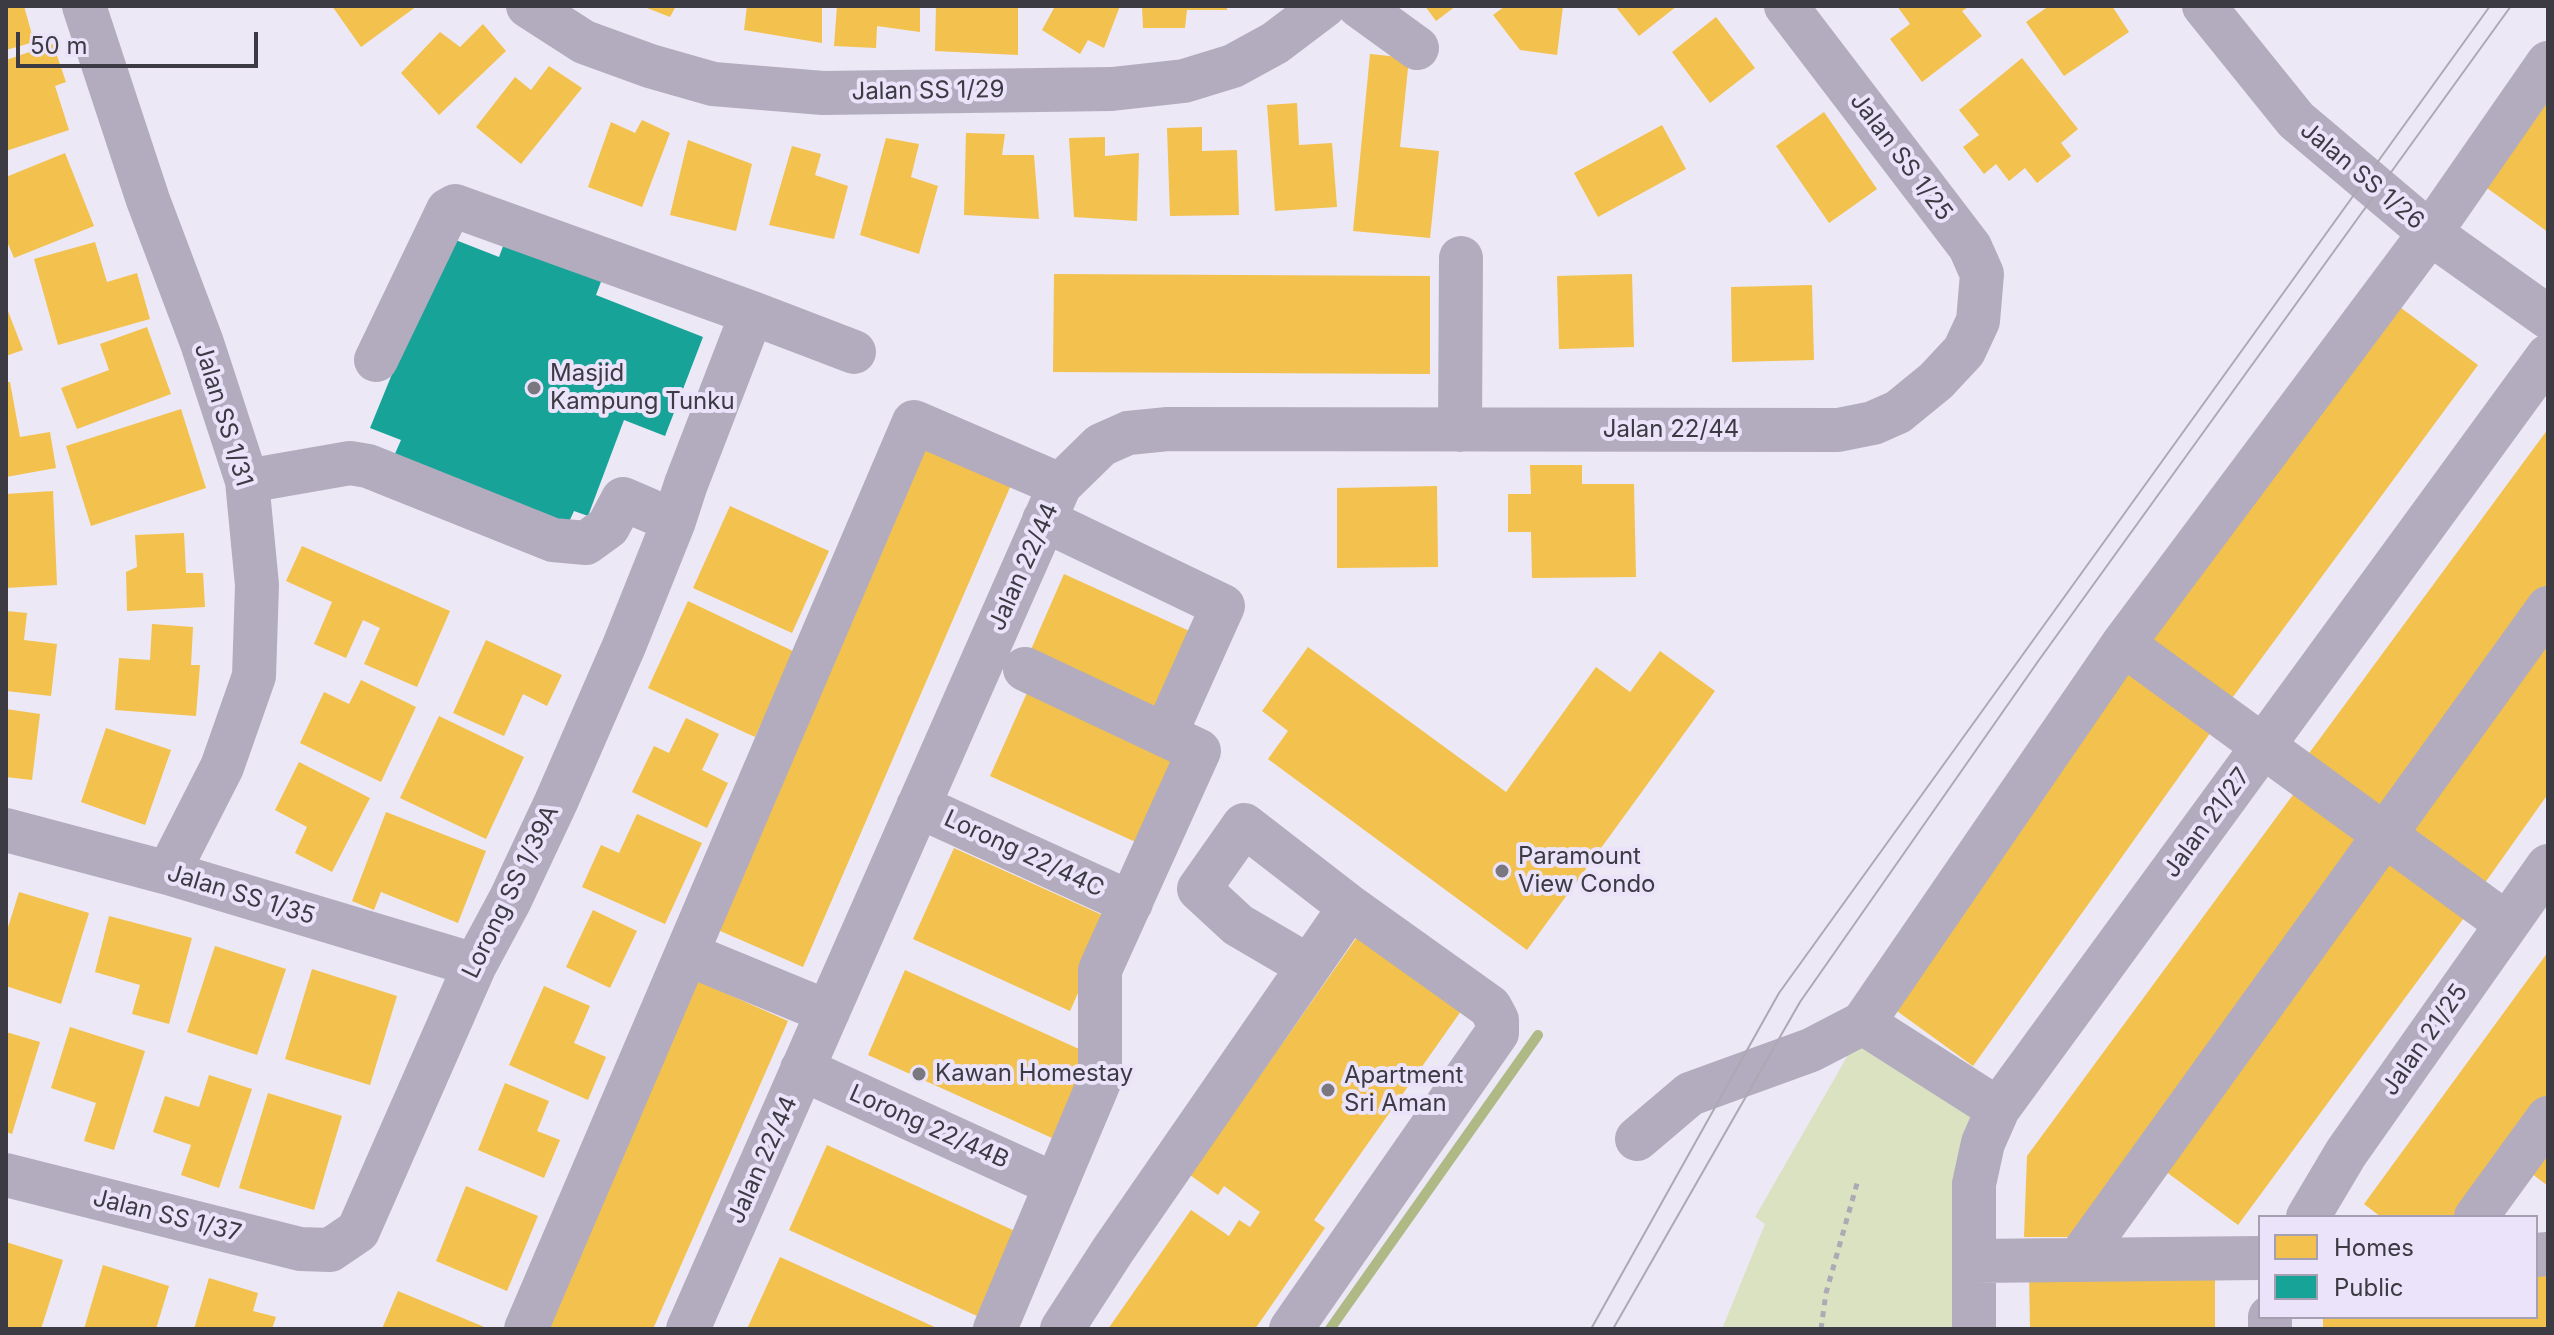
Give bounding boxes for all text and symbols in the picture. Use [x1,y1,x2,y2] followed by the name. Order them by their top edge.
[20,16,262,66] scale bar
[30,31,88,60] text: 50 m
[851,75,1005,107] street label: Jalan SS 1/29
[1844,87,1958,227] street label: Jalan SS 1/25
[2294,116,2430,236] street label: Jalan SS 1/26
[188,340,258,490] street label: Jalan SS 1/31
[550,360,735,416] place label: Masjid Kampung Tunku
[525,379,543,397] marker: Masjid Kampung Tunku
[1603,416,1739,444] street label: Jalan 22/44
[983,499,1065,635] street label: Jalan 22/44
[2158,762,2256,884] street label: Jalan 21/27
[457,801,565,983] street label: Lorong SS 1/39A
[939,804,1109,904] street label: Lorong 22/44C
[1518,843,1656,899] place label: Paramount View Condo
[164,859,318,931] street label: Jalan SS 1/35
[1493,862,1511,880] marker: Paramount View Condo
[2376,979,2474,1101] street label: Jalan 21/25
[935,1060,1133,1088] place label: Kawan Homestay
[1344,1062,1463,1118] place label: Apartment Sri Aman
[910,1065,928,1083] marker: Kawan Homestay
[845,1079,1013,1175] street label: Lorong 22/44B
[1319,1081,1337,1099] marker: Apartment Sri Aman
[722,1092,804,1228] street label: Jalan 22/44
[90,1184,244,1248] street label: Jalan SS 1/37
[2258,1215,2538,1319] legend
[2334,1233,2414,1262] text: Homes
[2334,1273,2404,1302] text: Public

